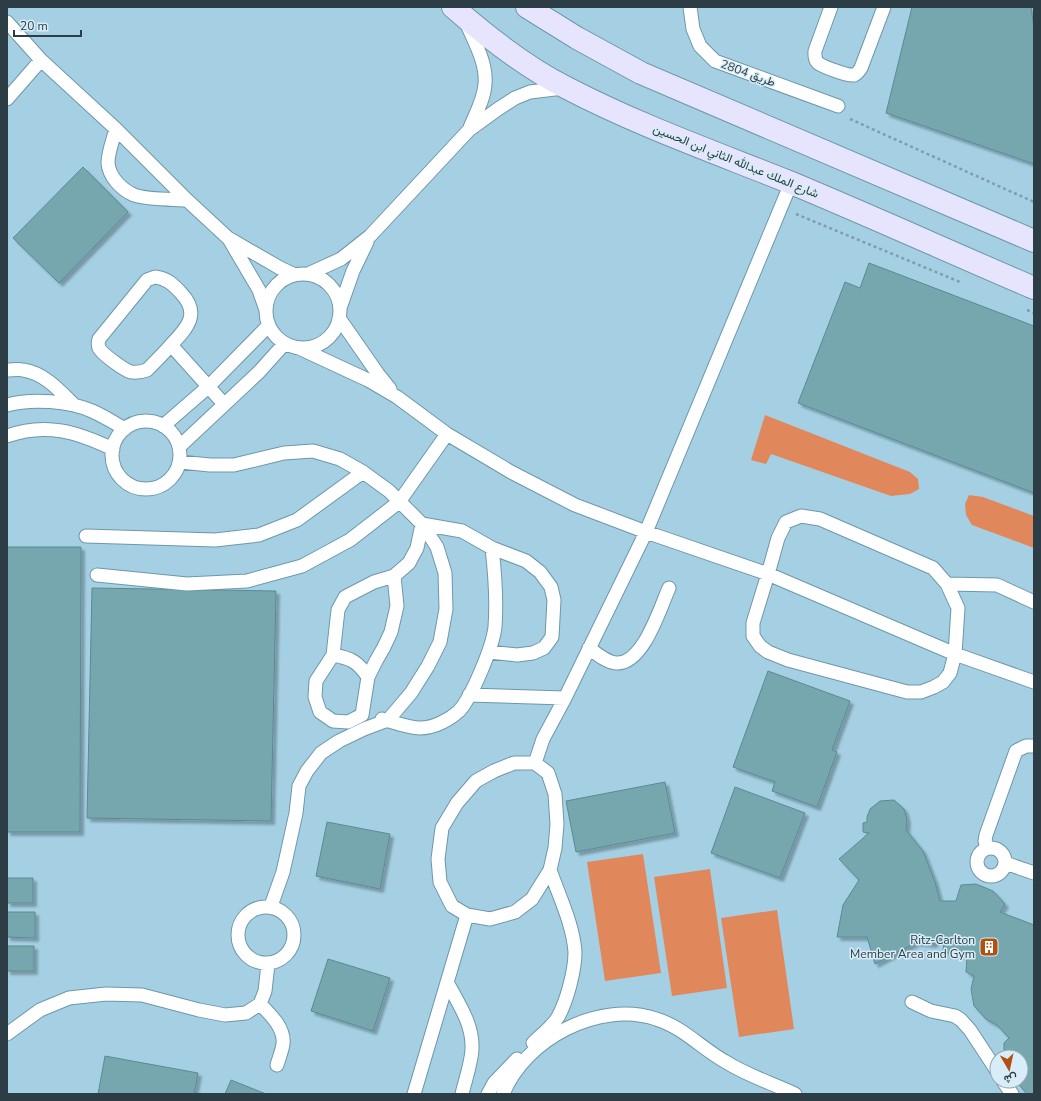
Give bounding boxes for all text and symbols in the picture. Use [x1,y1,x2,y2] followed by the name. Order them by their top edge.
[14,12,81,38] scale bar
[20,18,48,34] text: 20 m
[718,56,778,90] street label: طريق 2804
[650,120,821,204] street label: شارع الملك عبدالله الثاني ابن الحسين
[850,932,975,962] place label: Ritz-Carlton Member Area and Gym
[978,936,1000,958] building icon: Ritz-Carlton Member Area and Gym
[989,1049,1029,1089] north arrow
[1003,1070,1018,1087] text: ش

